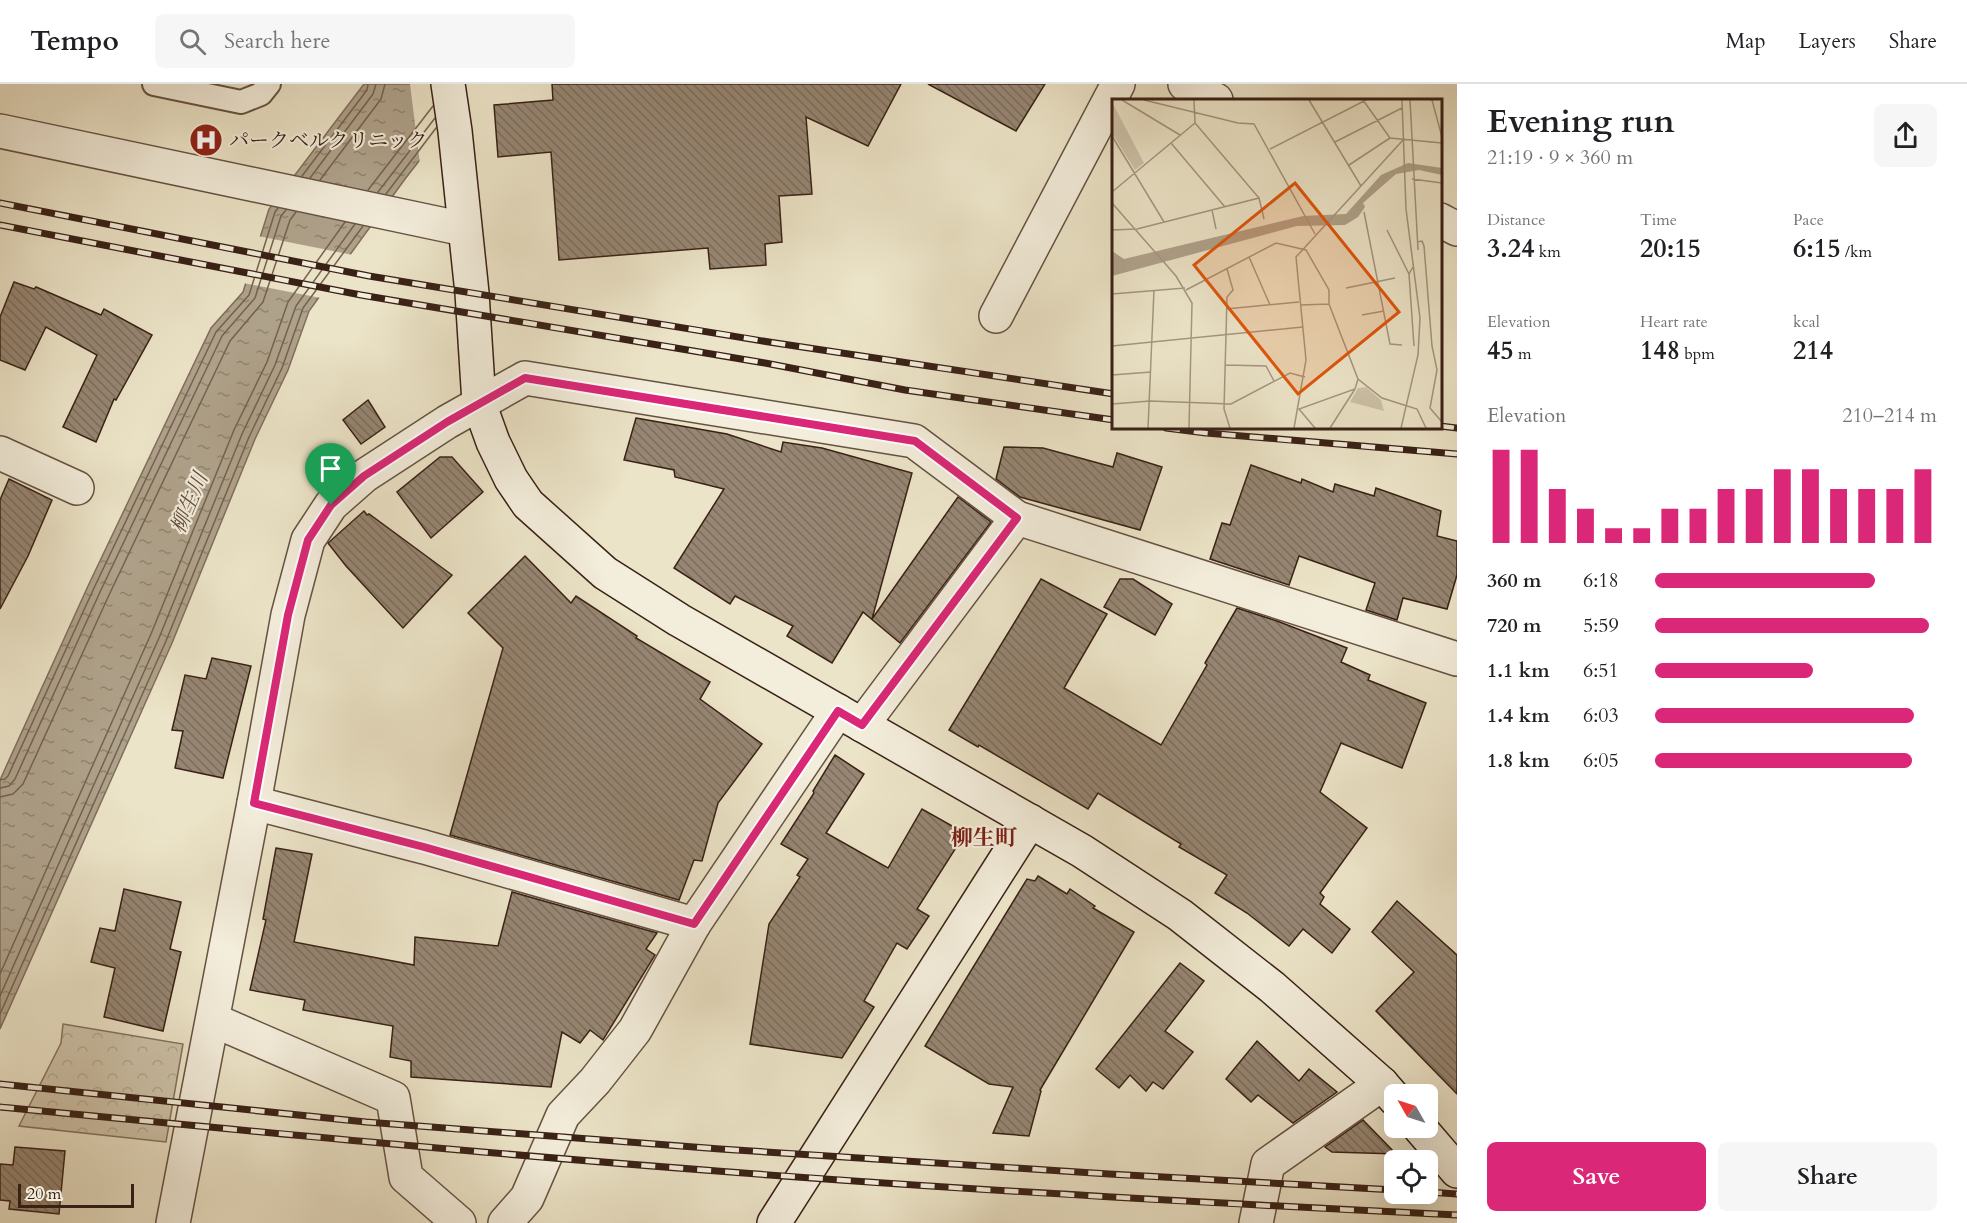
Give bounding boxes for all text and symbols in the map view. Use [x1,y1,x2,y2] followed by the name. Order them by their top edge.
[155,14,575,68] search box
[30,22,119,60] text: Tempo
[176,25,209,58] icon: search
[224,26,331,56] text: Search here
[1726,27,1766,56] text: Map
[1799,27,1856,56] text: Layers
[1889,27,1937,56] text: Share
[1112,99,1442,429] inset map
[1487,99,1675,144] text: Evening run
[1874,104,1937,167] button: share
[188,122,224,158] hospital icon: パークベルクリニック
[229,127,427,154] place label: パークベルクリニック
[1487,144,1633,171] text: 21:19 · 9 × 360 m
[1487,209,1545,231] text: Distance
[1640,209,1677,231] text: Time
[1793,209,1824,231] text: Pace
[1487,231,1535,266] text: 3.24
[1640,231,1701,266] text: 20:15
[1793,231,1841,266] text: 6:15
[1535,241,1561,263] text: km
[1841,241,1872,263] text: /km
[1487,311,1551,333] text: Elevation
[1640,311,1708,333] text: Heart rate
[1793,311,1820,333] text: kcal
[1487,333,1514,368] text: 45
[1640,333,1680,368] text: 148
[1793,333,1833,368] text: 214
[1514,343,1531,365] text: m
[1680,343,1715,365] text: bpm
[1487,402,1566,429] text: Elevation
[1842,402,1937,429] text: 210–214 m
[305,443,356,505] pin
[314,452,347,485] icon: arrive
[164,467,216,538] water label: 柳生川
[1487,567,1542,594] text: 360 m
[1583,567,1619,594] text: 6:18
[1487,612,1542,639] text: 720 m
[1583,612,1619,639] text: 5:59
[1487,657,1550,684] text: 1.1 km
[1583,657,1619,684] text: 6:51
[1487,702,1550,729] text: 1.4 km
[1583,702,1619,729] text: 6:03
[1487,747,1550,774] text: 1.8 km
[1583,747,1619,774] text: 6:05
[951,823,1017,853] district label: 柳生町
[1384,1084,1438,1138] north arrow
[1384,1084,1438,1204] map controls
[1487,1142,1706,1211] button: Save
[1718,1142,1937,1211] button: Share
[1384,1150,1438,1204] button: locate
[18,1181,134,1208] scale bar
[27,1183,61,1205] text: 20 m

